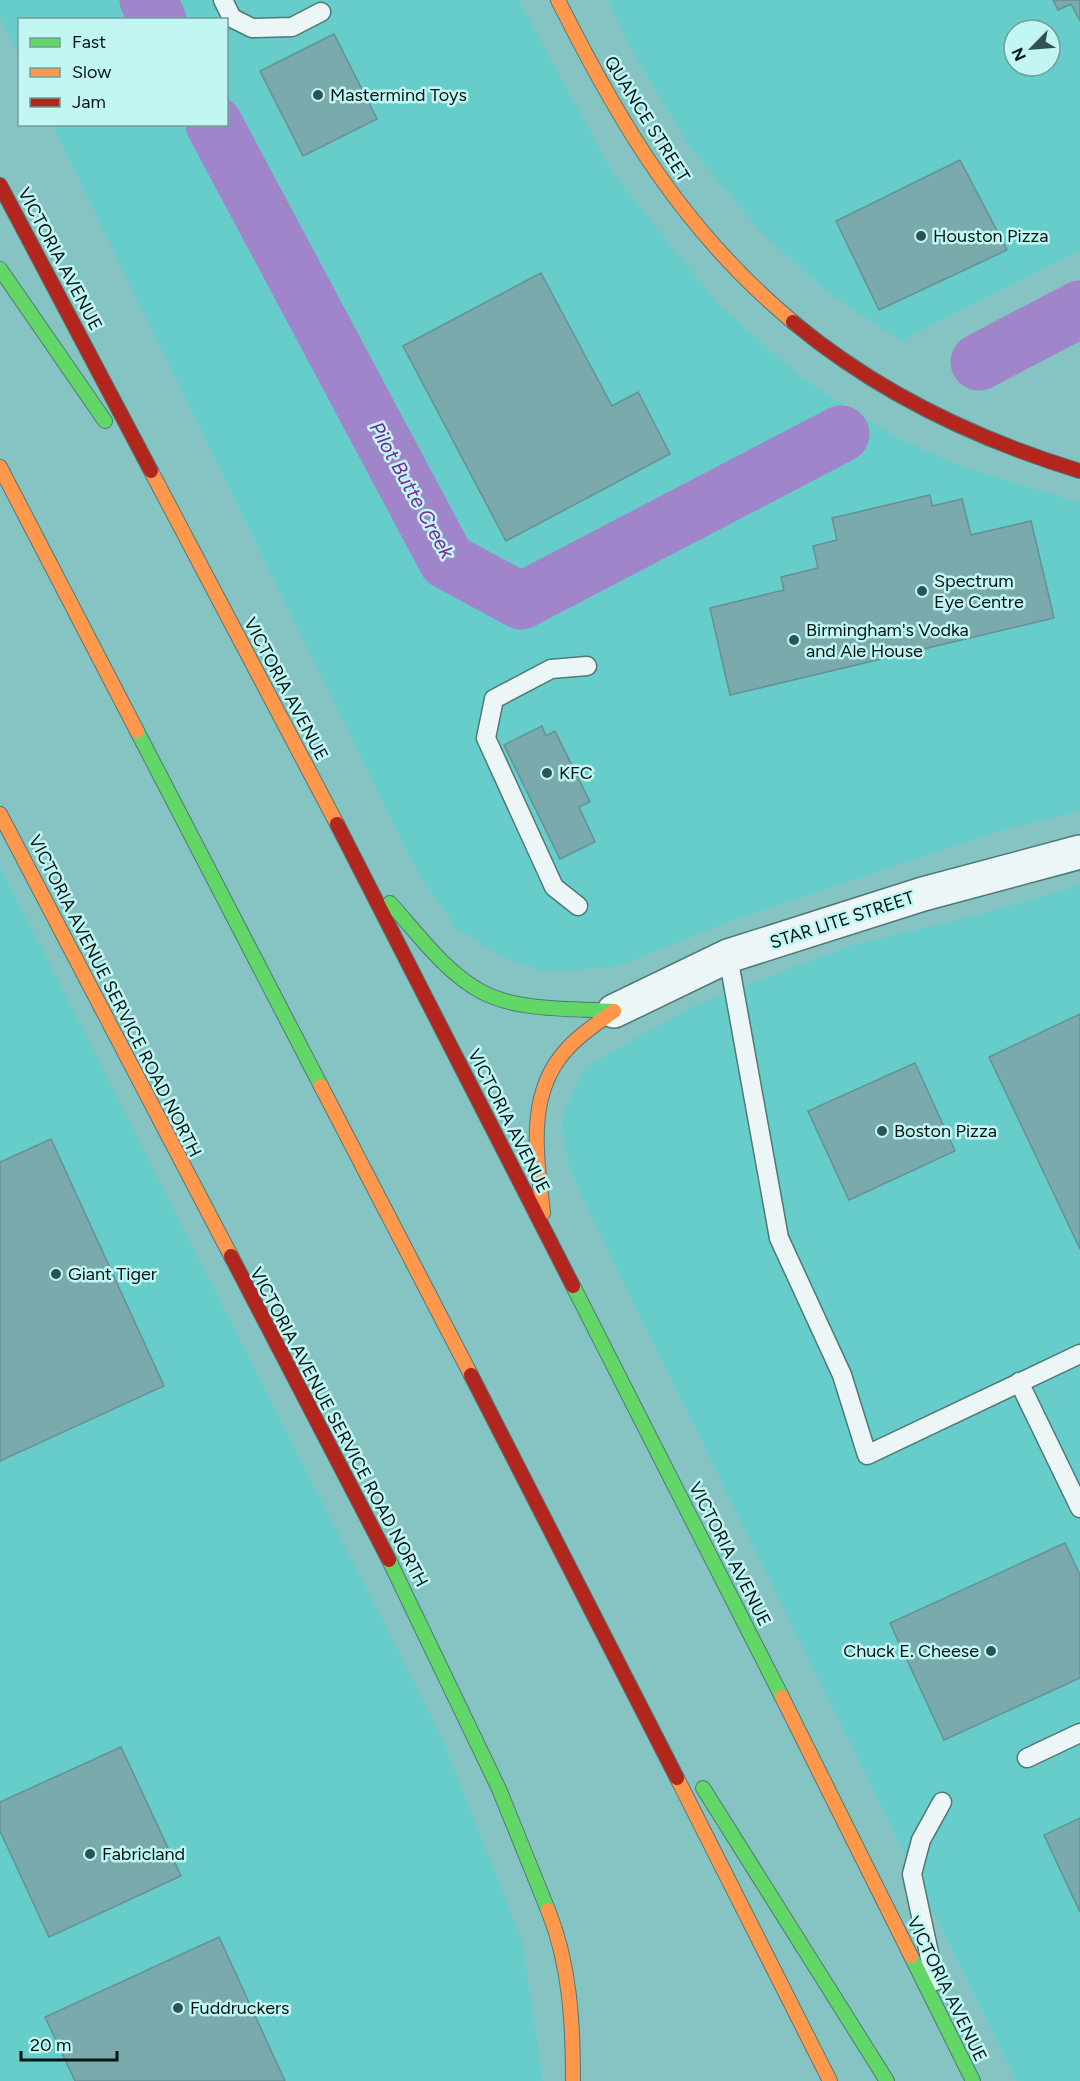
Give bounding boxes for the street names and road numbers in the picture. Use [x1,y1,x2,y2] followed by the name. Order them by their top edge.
[599,52,695,186] street label: QUANCE STREET
[13,184,107,334] street label: VICTORIA AVENUE
[239,614,333,764] street label: VICTORIA AVENUE
[24,831,206,1161] street label: VICTORIA AVENUE SERVICE ROAD NORTH
[767,886,917,954] street label: STAR LITE STREET
[463,1045,555,1197] street label: VICTORIA AVENUE
[245,1264,433,1590] street label: VICTORIA AVENUE SERVICE ROAD NORTH
[684,1478,776,1630] street label: VICTORIA AVENUE
[902,1913,992,2065] street label: VICTORIA AVENUE

